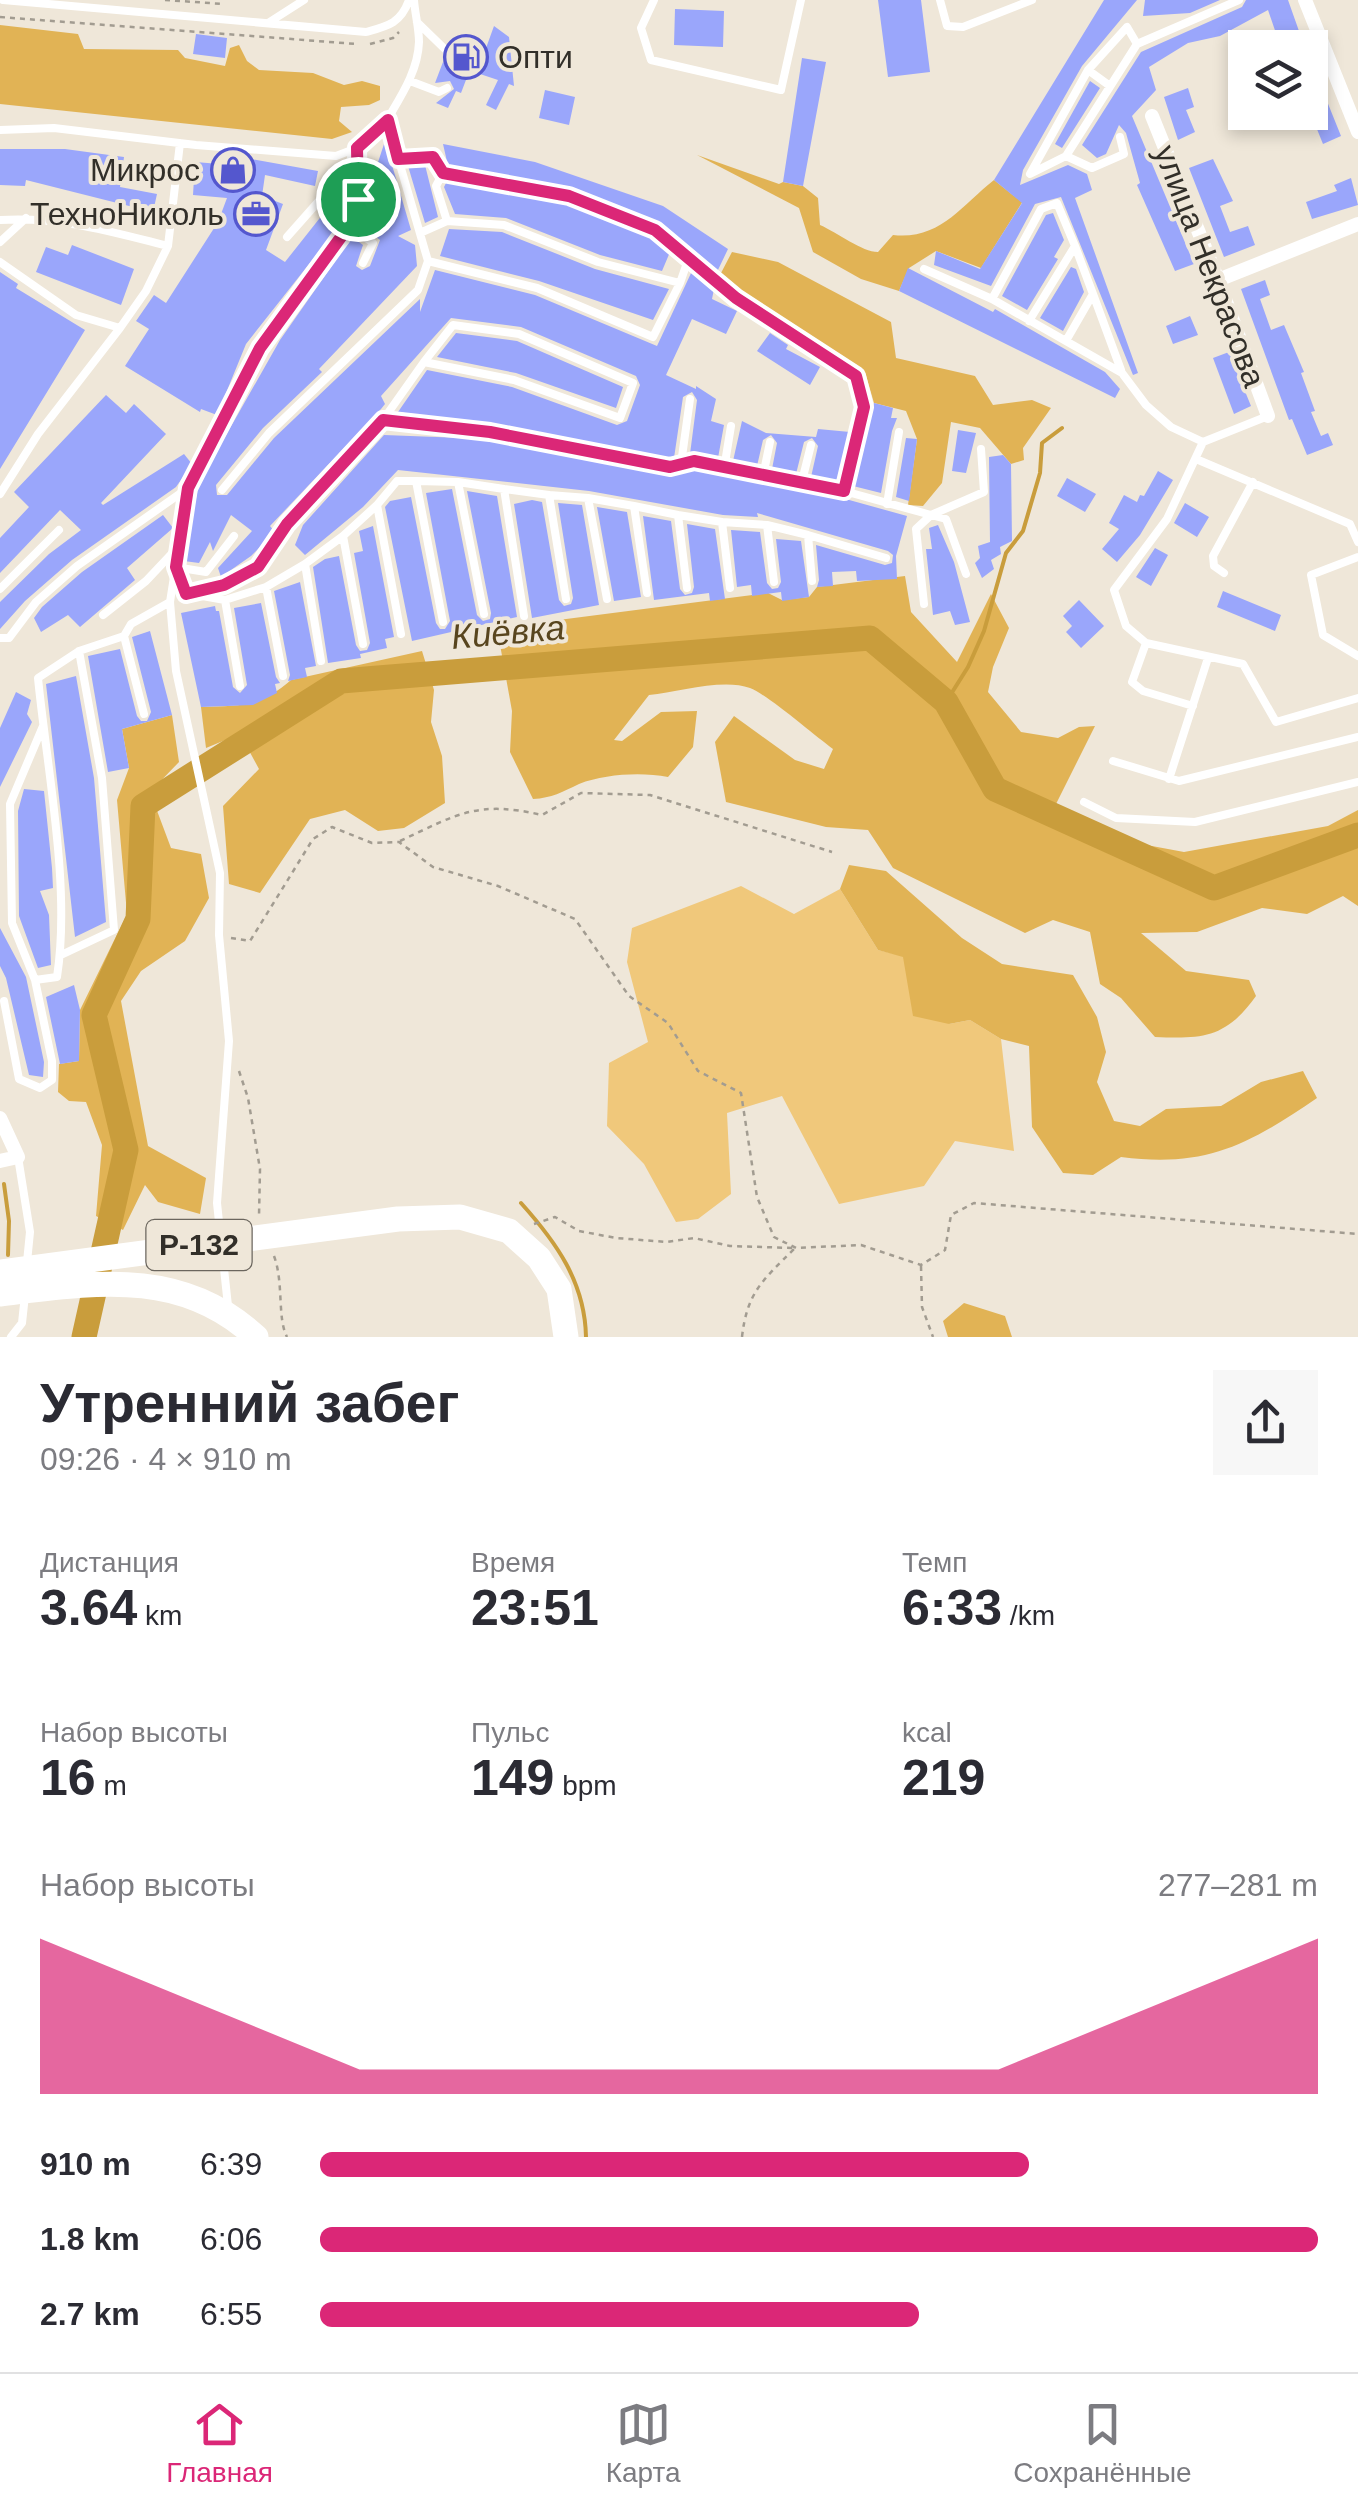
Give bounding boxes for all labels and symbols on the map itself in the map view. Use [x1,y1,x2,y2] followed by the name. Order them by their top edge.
[443,34,489,80] fuel station icon: Опти
[498,39,573,75] place label: Опти
[1147,140,1273,392] street label: улица Некрасова
[210,147,256,193] shop icon: Микрос
[90,152,200,188] place label: Микрос
[316,157,401,242] pin
[233,191,279,237] office icon: ТехноНиколь
[30,196,224,232] place label: ТехноНиколь
[450,607,566,656] water label: Киёвка
[146,1220,252,1270] road number: Р-132

